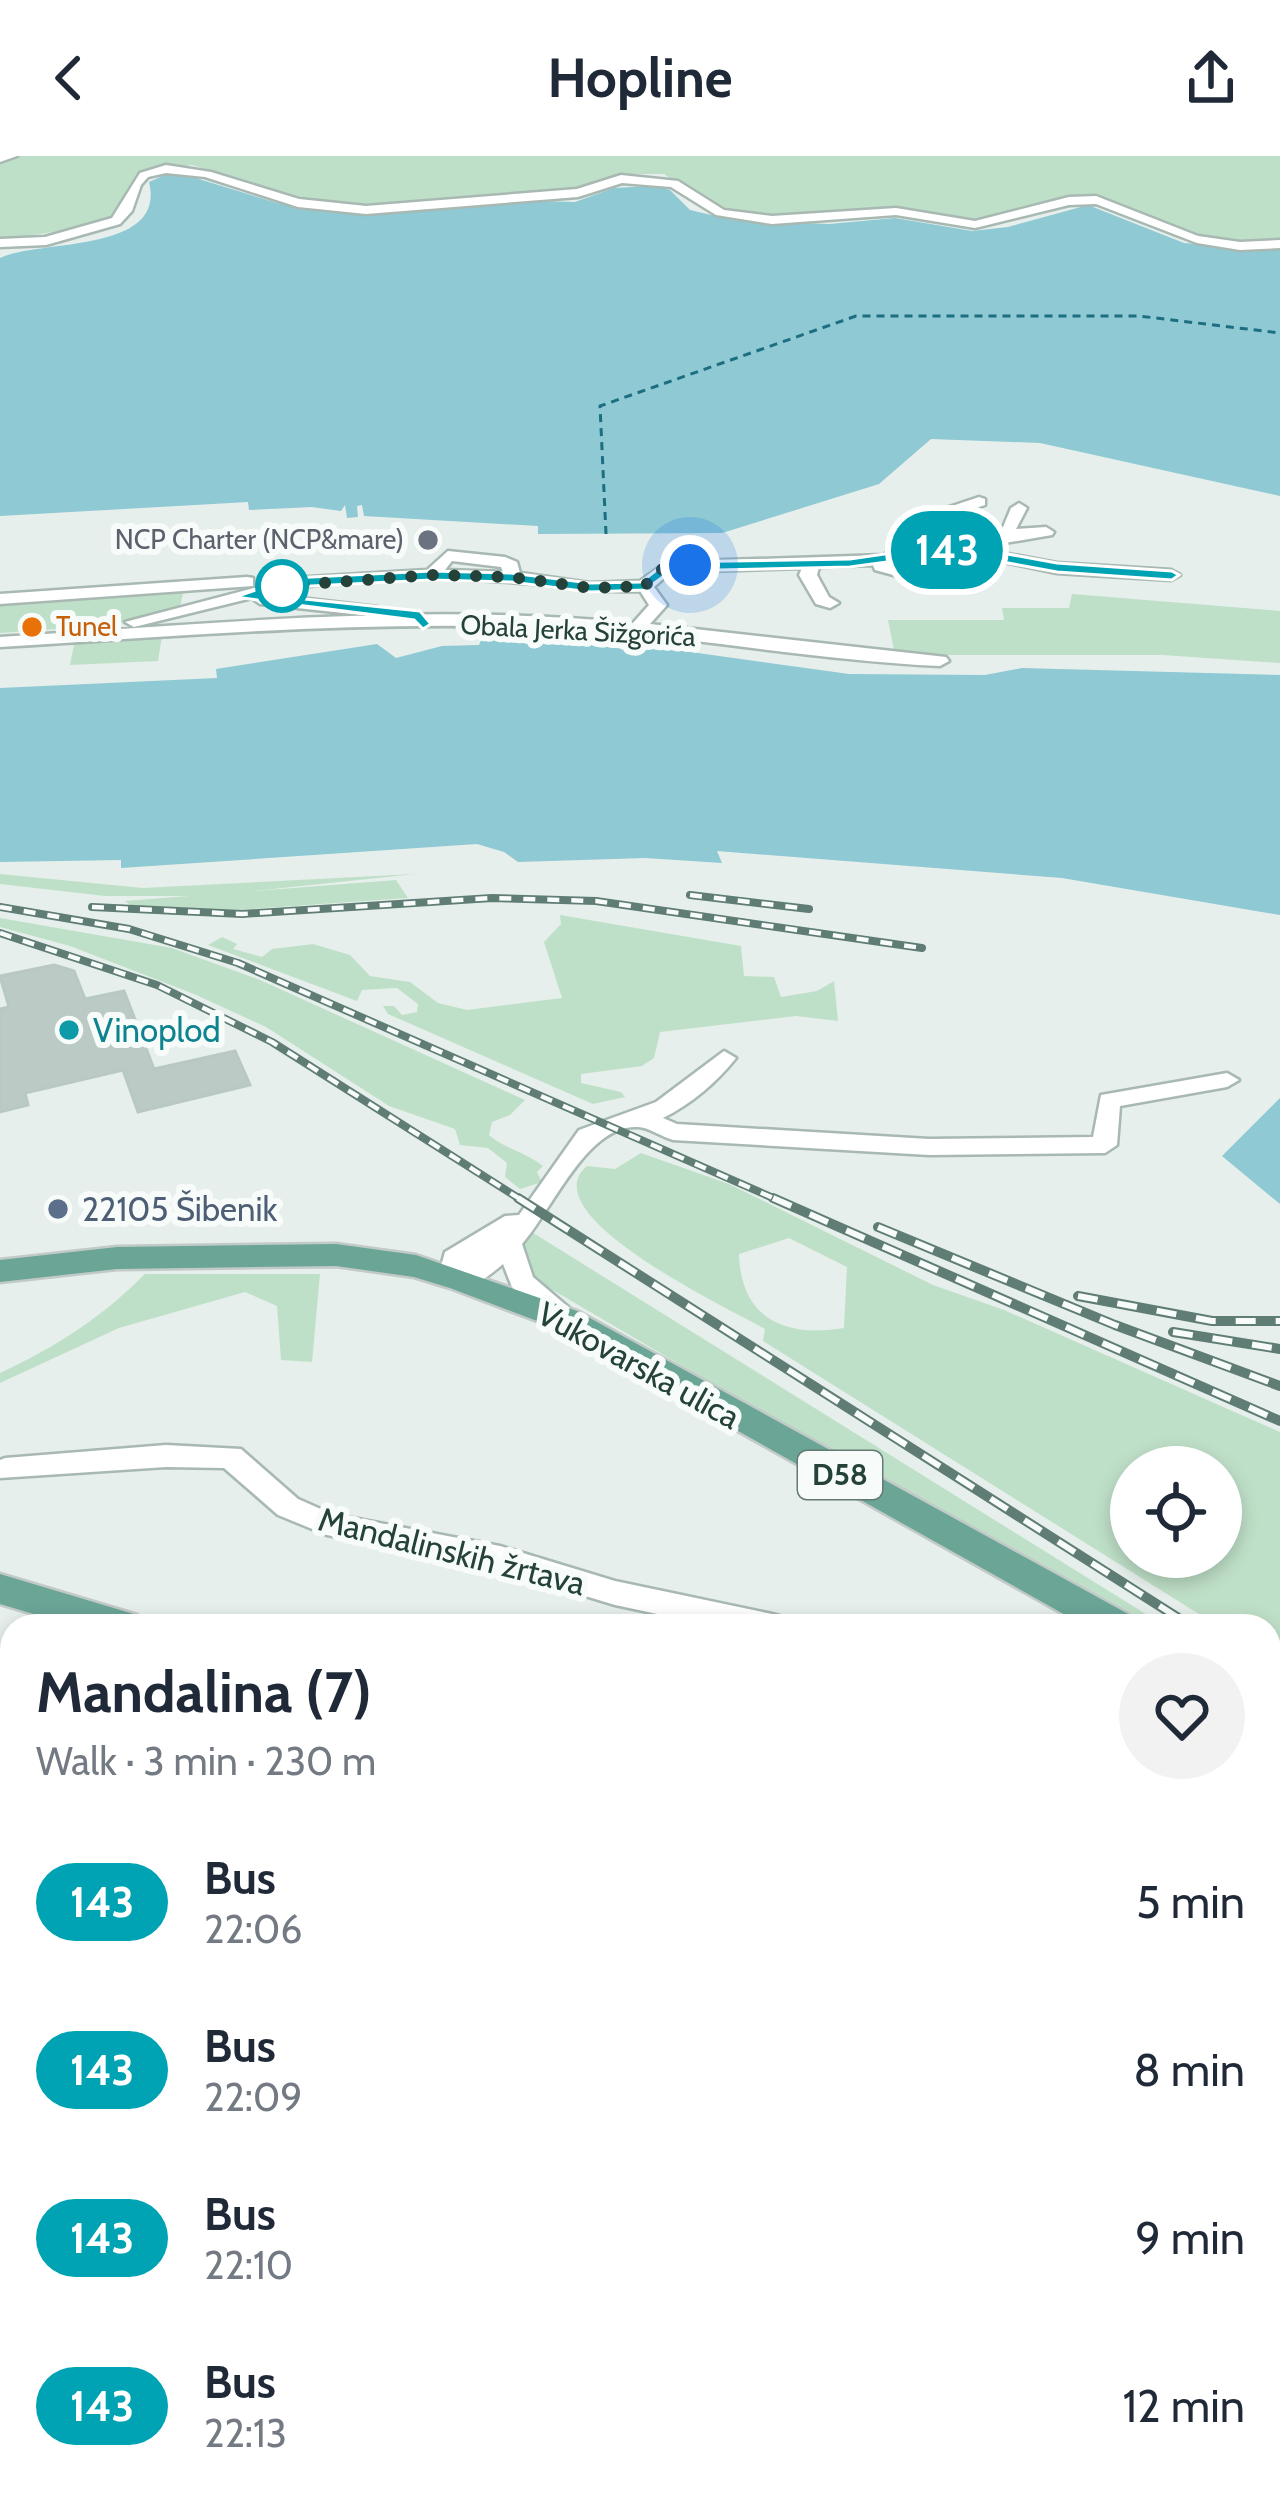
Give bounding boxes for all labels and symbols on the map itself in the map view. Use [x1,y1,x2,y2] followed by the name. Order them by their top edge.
[878,511,1016,589] line badge: 143
[115,523,404,556] place label: NCP Charter (NCP&mare)
[415,527,441,553] marker: NCP Charter (NCP&mare)
[660,535,720,595] your location
[257,561,307,611] unlabelled marker
[460,607,697,653] street label: Obala Jerka Šižgorića
[56,610,118,643] place label: Tunel
[19,614,45,640] marker: Tunel
[93,1010,221,1050] place label: Vinoplod
[56,1017,82,1043] marker: Vinoplod
[82,1189,277,1229] place label: 22105 Šibenik
[45,1196,71,1222] marker: 22105 Šibenik
[531,1293,747,1437] street label: Vukovarska ulica
[798,1451,882,1499] road number: D58
[315,1499,590,1603] street label: Mandalinskih žrtava

